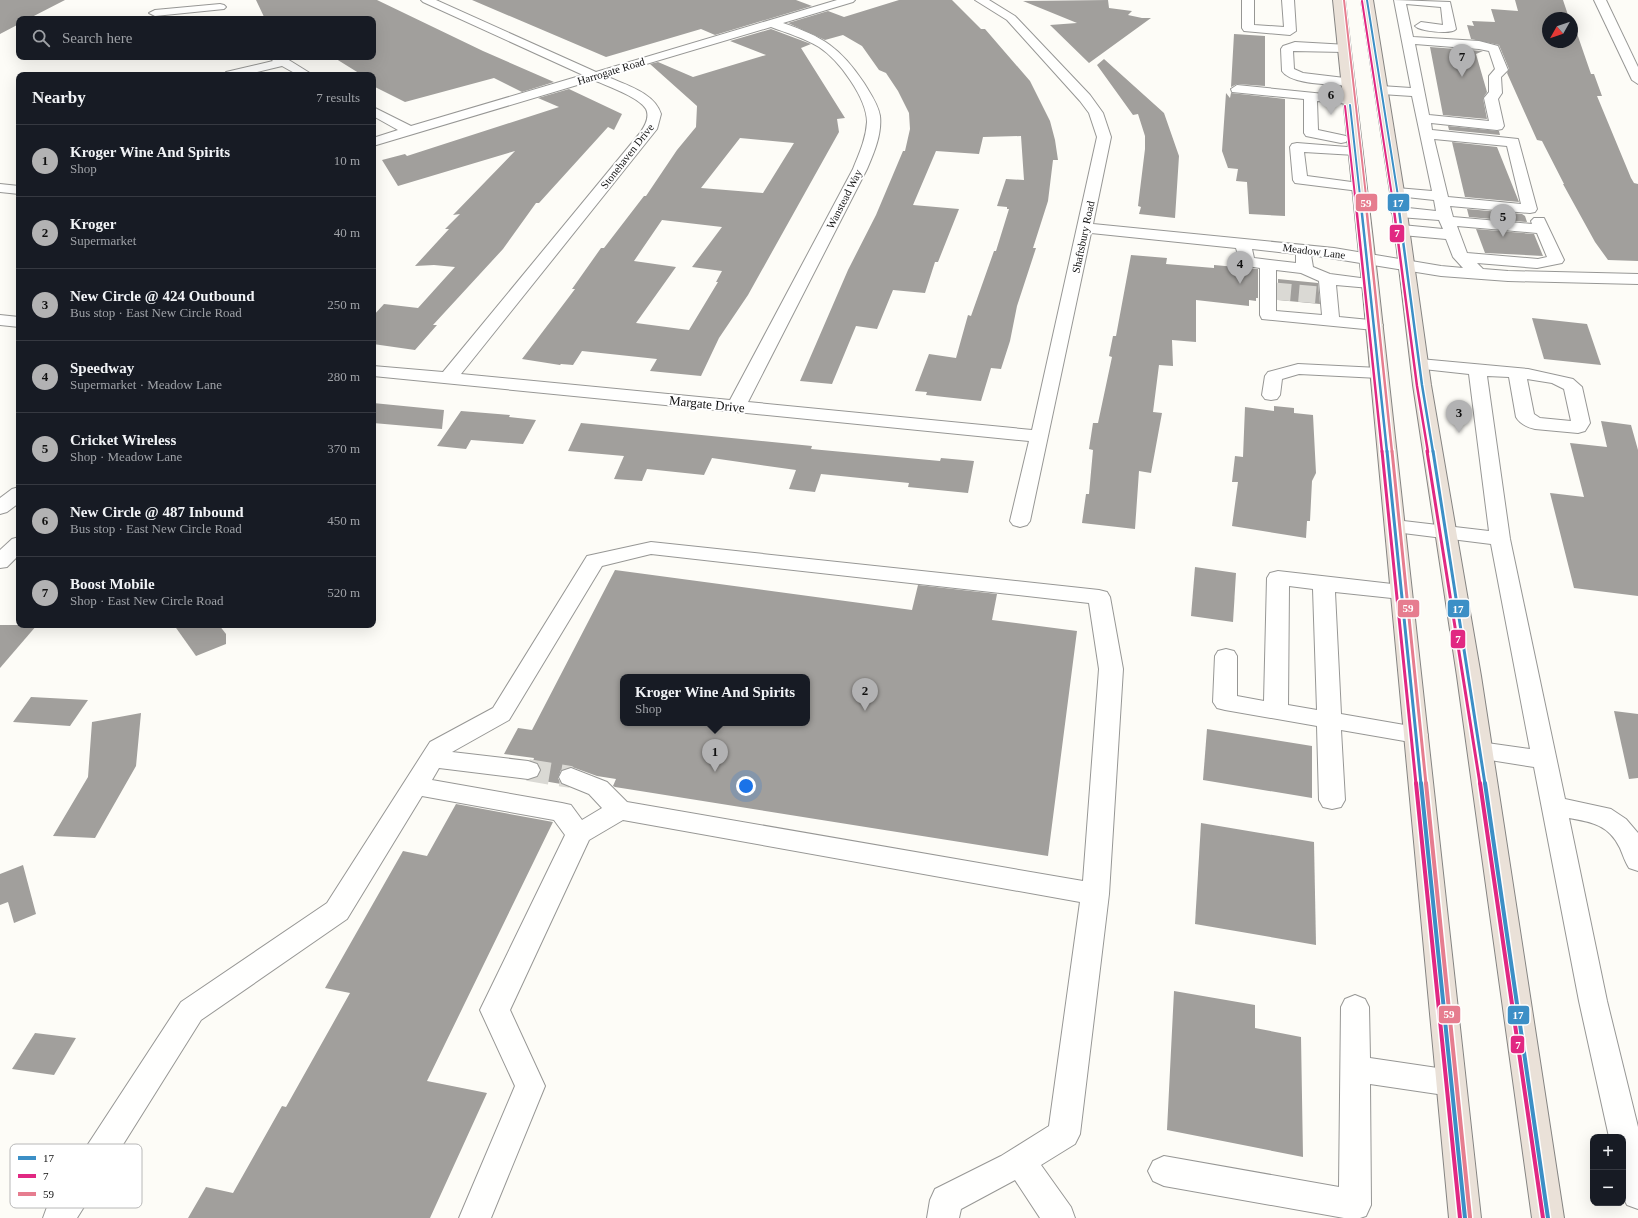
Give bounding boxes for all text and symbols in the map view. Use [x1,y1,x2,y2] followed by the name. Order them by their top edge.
[1542,12,1578,48] north arrow
[16,16,376,60] search box
[30,27,52,49] icon: search
[62,30,132,46] text: Search here
[1449,44,1475,77] pin: 7
[576,55,647,87] street label: Harrogate Road
[1318,82,1344,115] pin: 6
[32,88,86,107] text: Nearby
[316,90,360,105] text: 7 results
[598,121,656,191] street label: Stonehaven Drive
[70,144,230,160] text: Kroger Wine And Spirits
[42,153,48,168] text: 1
[334,153,360,168] text: 10 m
[70,161,97,176] text: Shop
[824,167,864,231] street label: Wanstead Way
[1355,193,1378,212] line badge: 59
[1387,193,1410,212] line badge: 17
[1361,197,1372,209] text: 59
[1393,197,1404,209] text: 17
[1069,199,1097,274] street label: Shaftsbury Road
[1490,204,1516,237] pin: 5
[70,216,116,232] text: Kroger
[1389,224,1405,243] line badge: 7
[42,225,48,240] text: 2
[334,225,360,240] text: 40 m
[1394,227,1400,239] text: 7
[70,233,136,248] text: Supermarket
[1282,241,1346,261] street label: Meadow Lane
[1227,251,1253,284] pin: 4
[70,288,255,304] text: New Circle @ 424 Outbound
[42,297,48,312] text: 3
[327,297,360,312] text: 250 m
[70,305,242,320] text: Bus stop · East New Circle Road
[70,360,134,376] text: Speedway
[42,369,48,384] text: 4
[327,369,360,384] text: 280 m
[70,377,222,392] text: Supermarket · Meadow Lane
[668,393,746,415] street label: Margate Drive
[1446,400,1472,433] pin: 3
[70,432,176,448] text: Cricket Wireless
[42,441,48,456] text: 5
[327,441,360,456] text: 370 m
[70,449,182,464] text: Shop · Meadow Lane
[70,504,244,520] text: New Circle @ 487 Inbound
[42,513,48,528] text: 6
[327,513,360,528] text: 450 m
[70,521,242,536] text: Bus stop · East New Circle Road
[70,576,155,592] text: Boost Mobile
[42,585,48,600] text: 7
[327,585,360,600] text: 520 m
[70,593,223,608] text: Shop · East New Circle Road
[1397,599,1420,618] line badge: 59
[1447,599,1470,618] line badge: 17
[1403,602,1414,614] text: 59
[1453,603,1464,615] text: 17
[1450,629,1466,649] line badge: 7
[1455,633,1461,645] text: 7
[620,674,810,726] popup
[852,678,878,711] pin: 2
[635,684,795,700] text: Kroger Wine And Spirits
[635,701,662,716] text: Shop
[702,739,728,772] pin: 1
[736,776,756,796] your location
[1438,1005,1461,1024] line badge: 59
[1507,1005,1530,1025] line badge: 17
[1444,1008,1455,1020] text: 59
[1513,1009,1524,1021] text: 17
[1510,1035,1525,1054] line badge: 7
[1515,1039,1521,1051] text: 7
[1590,1134,1626,1206] map controls
[1590,1134,1626,1170] button: +
[10,1144,142,1208] legend
[43,1152,55,1164] text: 17
[43,1170,49,1182] text: 7
[1590,1170,1626,1206] button: −
[43,1188,55,1200] text: 59

